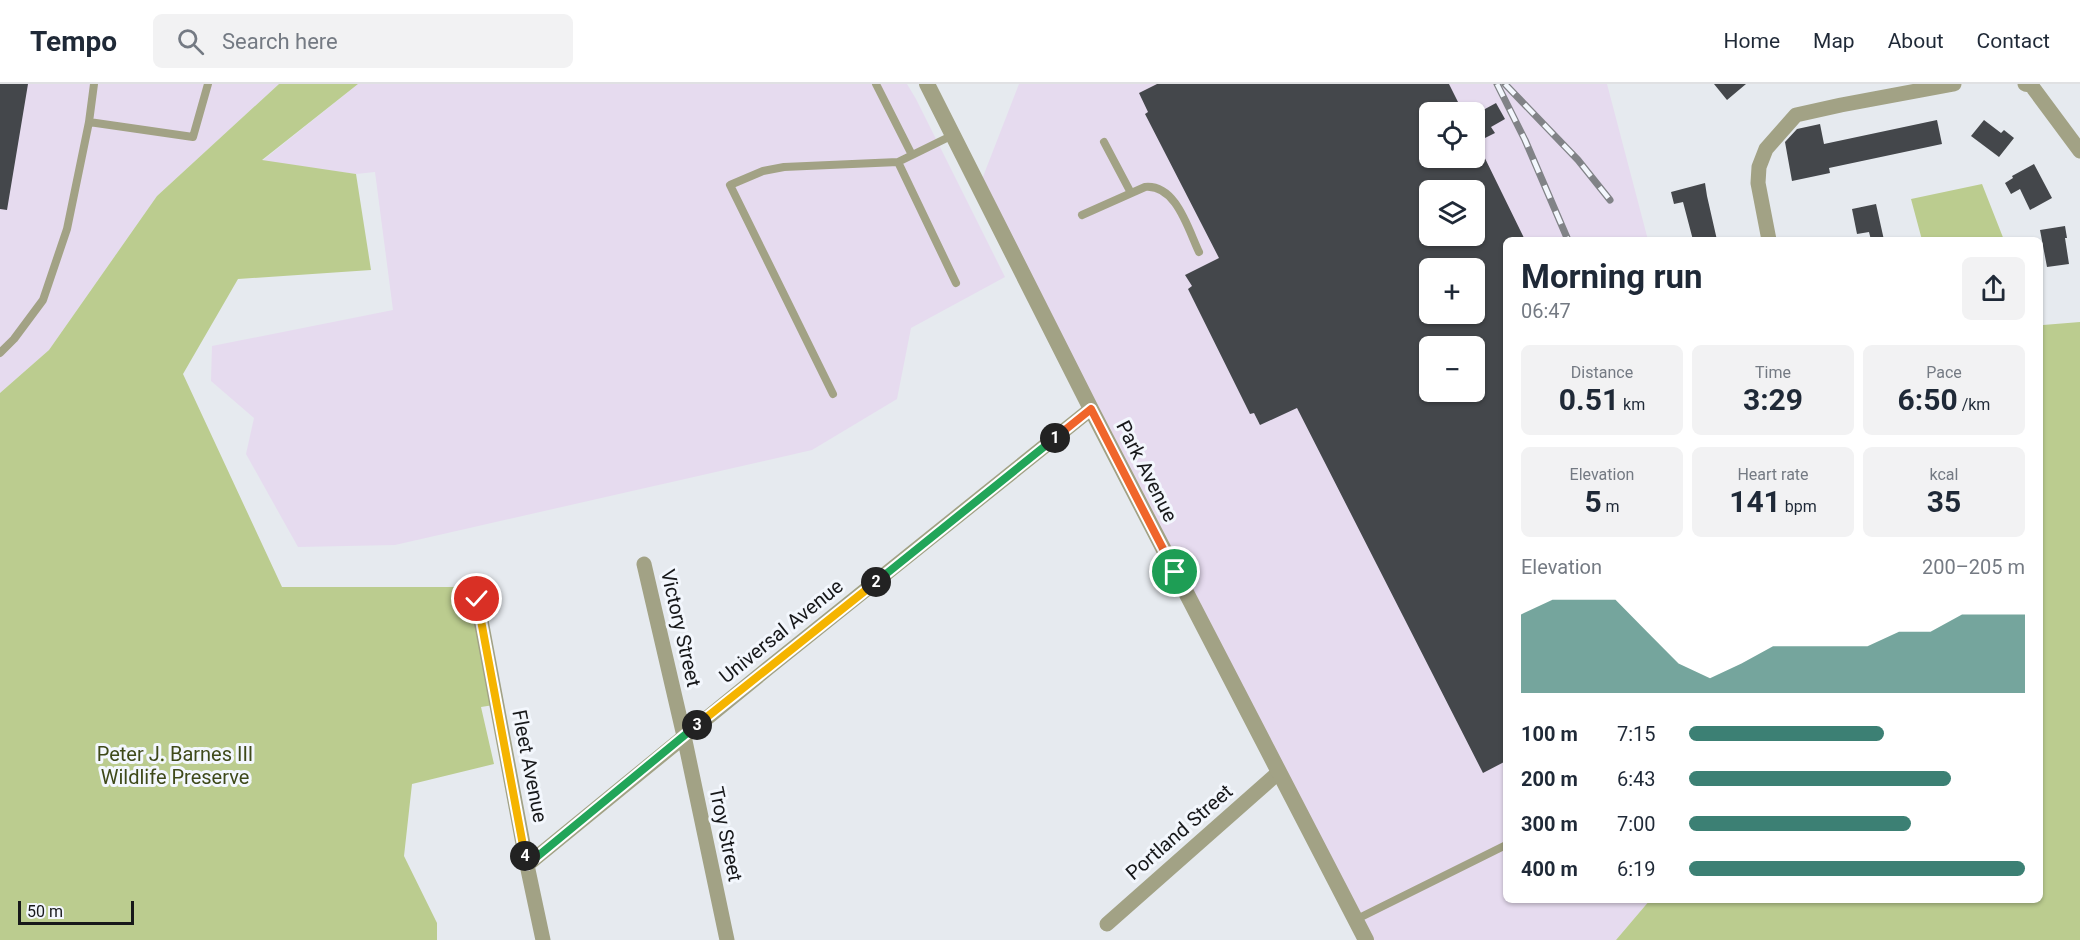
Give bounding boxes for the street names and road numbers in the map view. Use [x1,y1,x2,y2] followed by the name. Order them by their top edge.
[1111,416,1183,526] street label: Park Avenue
[656,567,706,689] street label: Victory Street
[714,574,848,688] street label: Universal Avenue
[507,708,553,824] street label: Fleet Avenue
[1121,779,1237,885] street label: Portland Street
[704,784,748,884] street label: Troy Street

